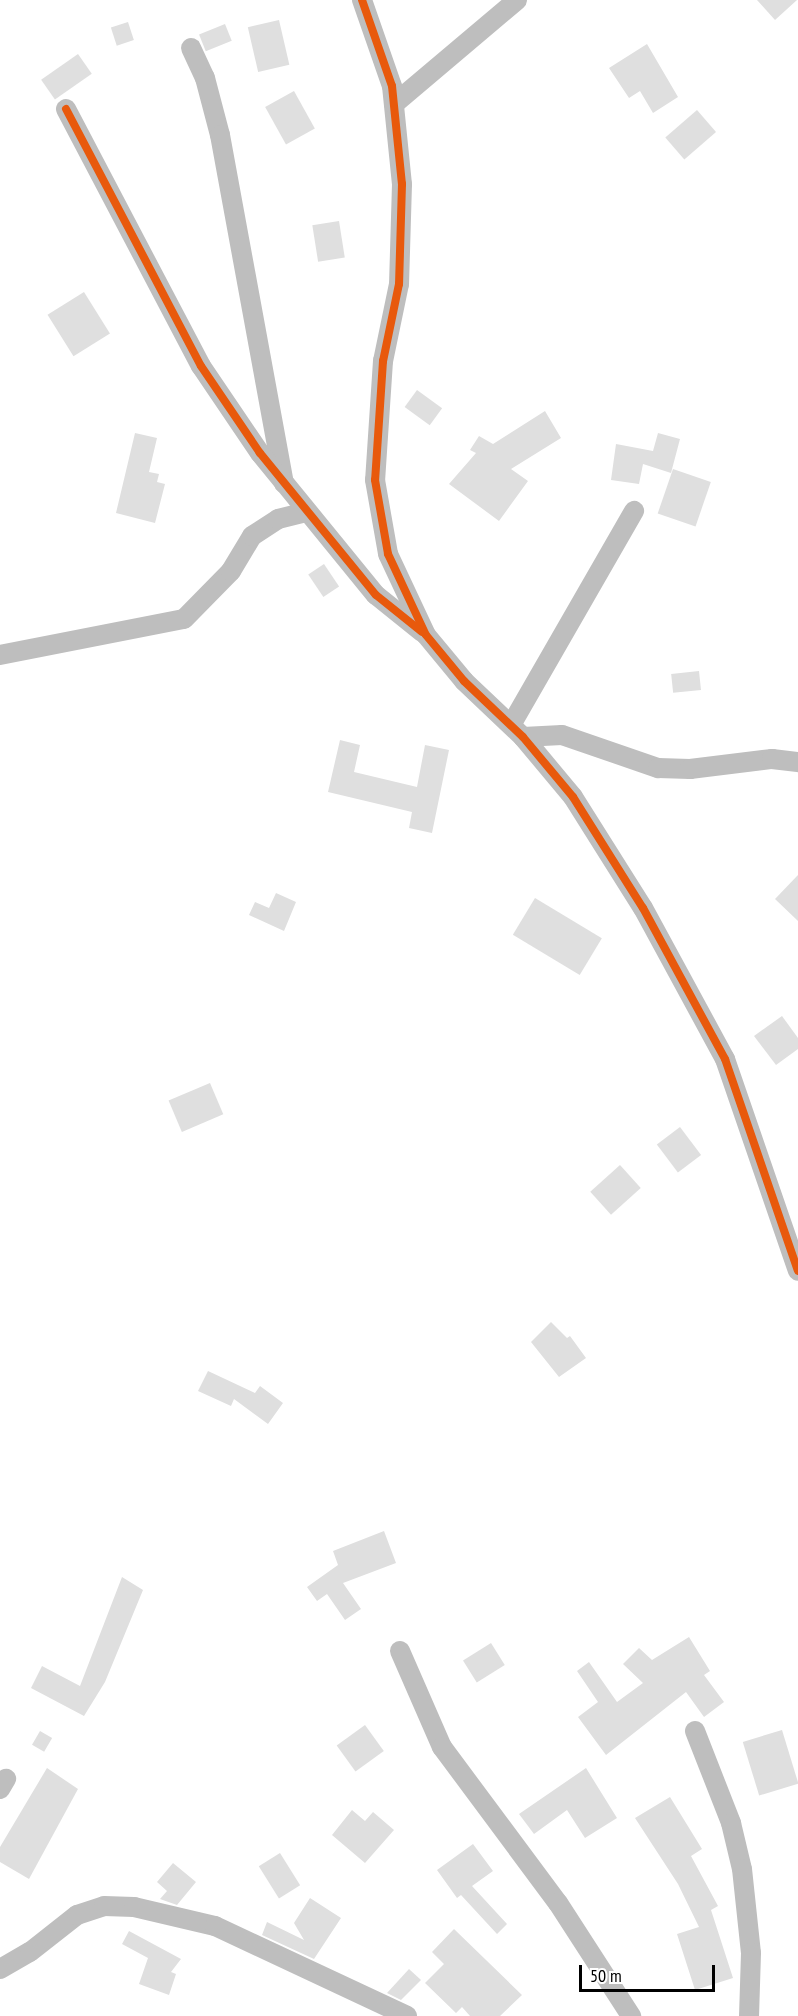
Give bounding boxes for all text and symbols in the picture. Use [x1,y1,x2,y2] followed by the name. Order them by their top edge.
[582,1953,718,1991] scale bar
[590,1964,622,1987] text: 50 m

